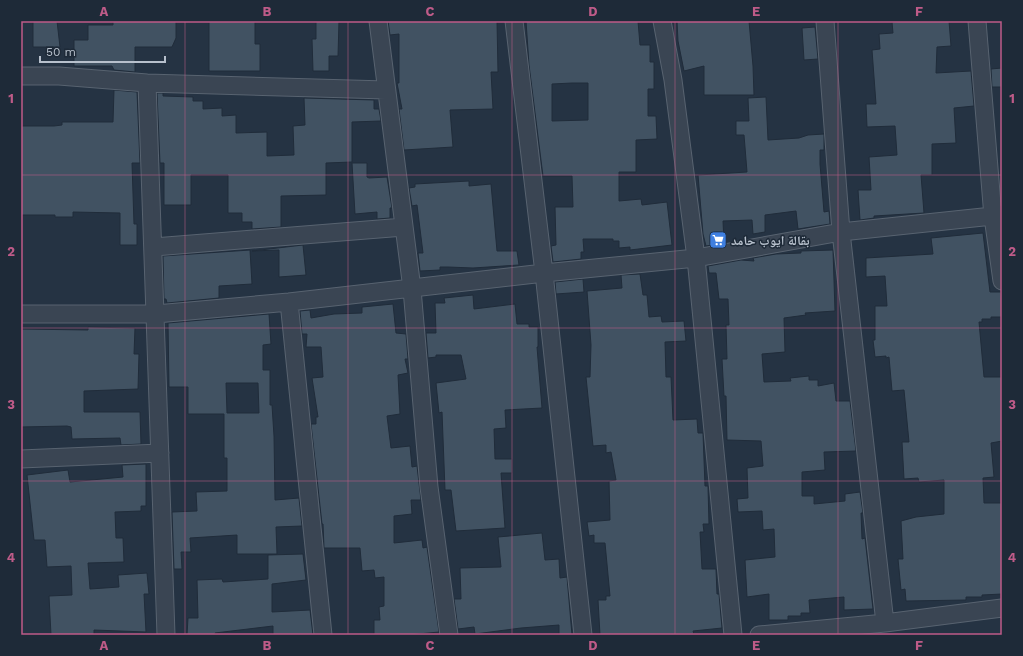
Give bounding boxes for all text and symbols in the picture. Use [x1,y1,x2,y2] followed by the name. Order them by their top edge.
[100,4,109,19] text: A
[263,4,272,19] text: B
[426,4,435,19] text: C
[588,4,598,19] text: D
[752,4,760,19] text: E
[915,4,923,19] text: F
[40,38,165,64] scale bar
[46,45,76,59] text: 50 m
[8,91,14,106] text: 1
[1009,91,1015,106] text: 1
[708,230,728,250] supermarket icon: بقالة ايوب حامد
[731,233,810,248] place label: بقالة ايوب حامد
[7,244,15,259] text: 2
[1008,244,1016,259] text: 2
[7,397,15,412] text: 3
[1008,397,1016,412] text: 3
[7,550,16,565] text: 4
[1008,550,1017,565] text: 4
[100,638,109,653] text: A
[263,638,272,653] text: B
[426,638,435,653] text: C
[588,638,598,653] text: D
[752,638,760,653] text: E
[915,638,923,653] text: F

